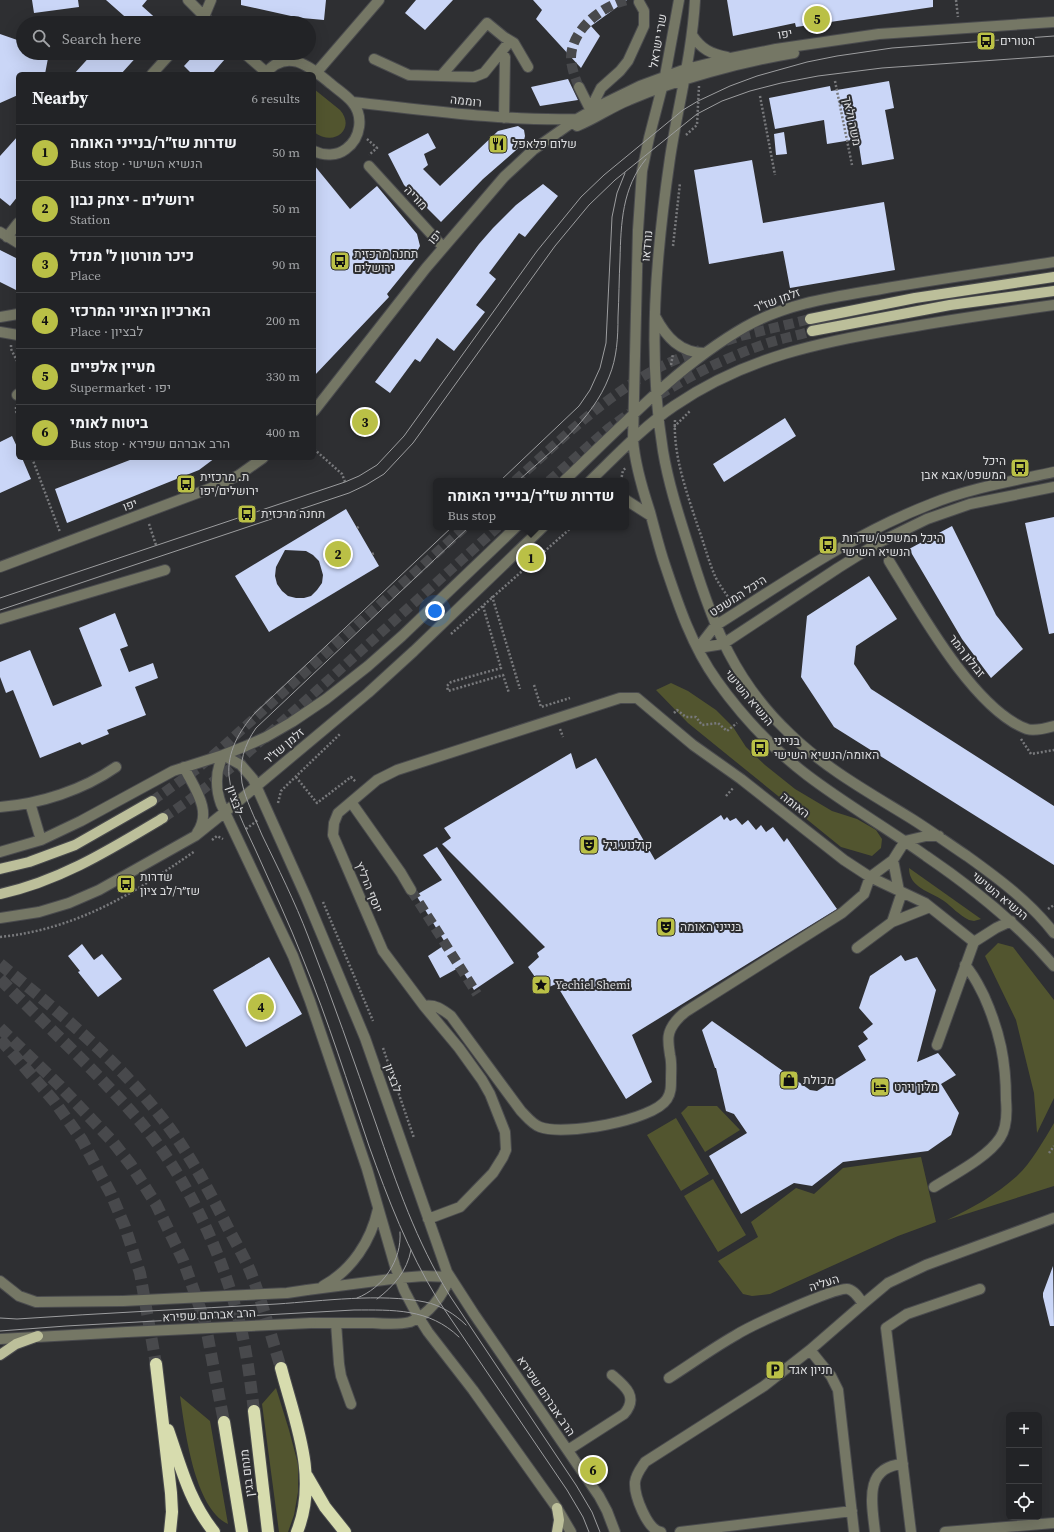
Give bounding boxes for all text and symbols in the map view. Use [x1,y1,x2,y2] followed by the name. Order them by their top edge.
[804,4,830,34] pin: 5
[645,13,671,69] street label: שרי ישראל
[16,16,316,60] search box
[776,25,794,43] street label: יפו
[30,27,52,49] icon: search
[62,28,141,49] text: Search here
[975,30,997,52] bus stop icon: הטורים
[1000,33,1035,49] place label: הטורים
[32,86,88,110] text: Nearby
[252,90,300,107] text: 6 results
[449,91,483,111] street label: רוממה
[839,95,865,147] street label: משה ולאך
[70,132,237,153] text: שדרות שז״ר/בנייני האומה
[487,133,509,155] restaurant icon: שלום פלאפל
[512,136,577,152] place label: שלום פלאפל
[41,144,49,161] text: 1
[272,144,300,161] text: 50 m
[70,155,203,172] text: Bus stop · הנשיא השישי
[401,182,431,214] street label: מוריה
[70,189,195,210] text: ירושלים - יצחק נבון
[41,200,49,217] text: 2
[272,200,300,217] text: 50 m
[70,211,110,228] text: Station
[424,226,446,248] street label: יפו
[638,230,656,262] street label: נורדאו
[70,245,194,266] text: כיכר מורטון ל' מנדל
[354,246,418,276] place label: תחנה מרכזית ירושלים
[329,250,351,272] bus stop icon: תחנה מרכזית ירושלים
[41,256,49,273] text: 3
[272,256,300,273] text: 90 m
[70,267,101,284] text: Place
[752,284,802,316] street label: זלמן שז"ר
[70,300,211,321] text: הארכיון הציוני המרכזי
[41,312,49,329] text: 4
[266,312,300,329] text: 200 m
[70,323,143,340] text: Place · לבציון
[70,356,155,377] text: מעיין אלפיים
[41,368,49,385] text: 5
[266,368,300,385] text: 330 m
[70,379,171,396] text: Supermarket · יפו
[352,407,378,437] pin: 3
[70,412,148,433] text: ביטוח לאומי
[41,424,49,441] text: 6
[266,424,300,441] text: 400 m
[70,435,230,452] text: Bus stop · הרב אברהם שפירא
[921,453,1006,483] place label: היכל המשפט/אבא אבן
[1009,457,1031,479] bus stop icon: היכל המשפט/אבא אבן
[200,469,259,499] place label: ת. מרכזית ירושלים/יפו
[175,473,197,495] bus stop icon: ת. מרכזית ירושלים/יפו
[433,478,629,530] popup
[448,485,614,506] text: שדרות שז״ר/בנייני האומה
[120,495,140,515] street label: יפו
[236,503,258,525] bus stop icon: תחנה מרכזית
[261,506,325,522] place label: תחנה מרכזית
[448,507,496,524] text: Bus stop
[842,530,944,560] place label: היכל המשפט/שדרות הנשיא השישי
[817,534,839,556] bus stop icon: היכל המשפט/שדרות הנשיא השישי
[325,539,351,569] pin: 2
[518,543,544,573] pin: 1
[706,572,770,620] street label: היכל המשפט
[425,601,445,621] your location
[945,631,989,681] street label: זבולון המר
[721,667,777,729] street label: הנשיא השישי
[260,724,308,768] street label: זלמן שז"ר
[774,733,879,763] place label: בנייני האומה/הנשיא השישי
[749,737,771,759] bus stop icon: בנייני האומה/הנשיא השישי
[223,783,247,817] street label: לבציון
[777,789,813,821] street label: האומה
[578,834,600,856] theatre icon: קולנוע גיל
[603,837,652,853] place label: קולנוע גיל
[351,859,387,915] street label: יוסף הרליץ
[968,868,1032,924] street label: הנשיא השישי
[140,869,200,899] place label: שדרות שז״ר/לב ציון
[115,873,137,895] bus stop icon: שדרות שז״ר/לב ציון
[655,916,677,938] theatre icon: בנייני האומה
[680,919,742,935] place label: בנייני האומה
[530,974,552,996] place icon: Yechiel Shemi
[555,977,631,993] place label: Yechiel Shemi
[248,992,274,1022] pin: 4
[380,1061,406,1095] street label: לבציון
[778,1069,800,1091] shop icon: מכולת
[803,1072,834,1088] place label: מכולת
[869,1076,891,1098] hotel icon: מלון וירט
[894,1079,938,1095] place label: מלון וירט
[807,1271,841,1295] street label: העליה
[162,1305,256,1325] street label: הרב אברהם שפירא
[513,1353,579,1439] street label: הרב אברהם שפירא
[764,1359,786,1381] parking icon: חניון אגד
[789,1362,833,1378] place label: חניון אגד
[1006,1412,1042,1520] map controls
[1006,1412,1042,1448] button: +
[236,1448,258,1498] street label: מנחם בגין
[1006,1448,1042,1484] button: −
[580,1455,606,1485] pin: 6
[1006,1484,1042,1520] button: locate

